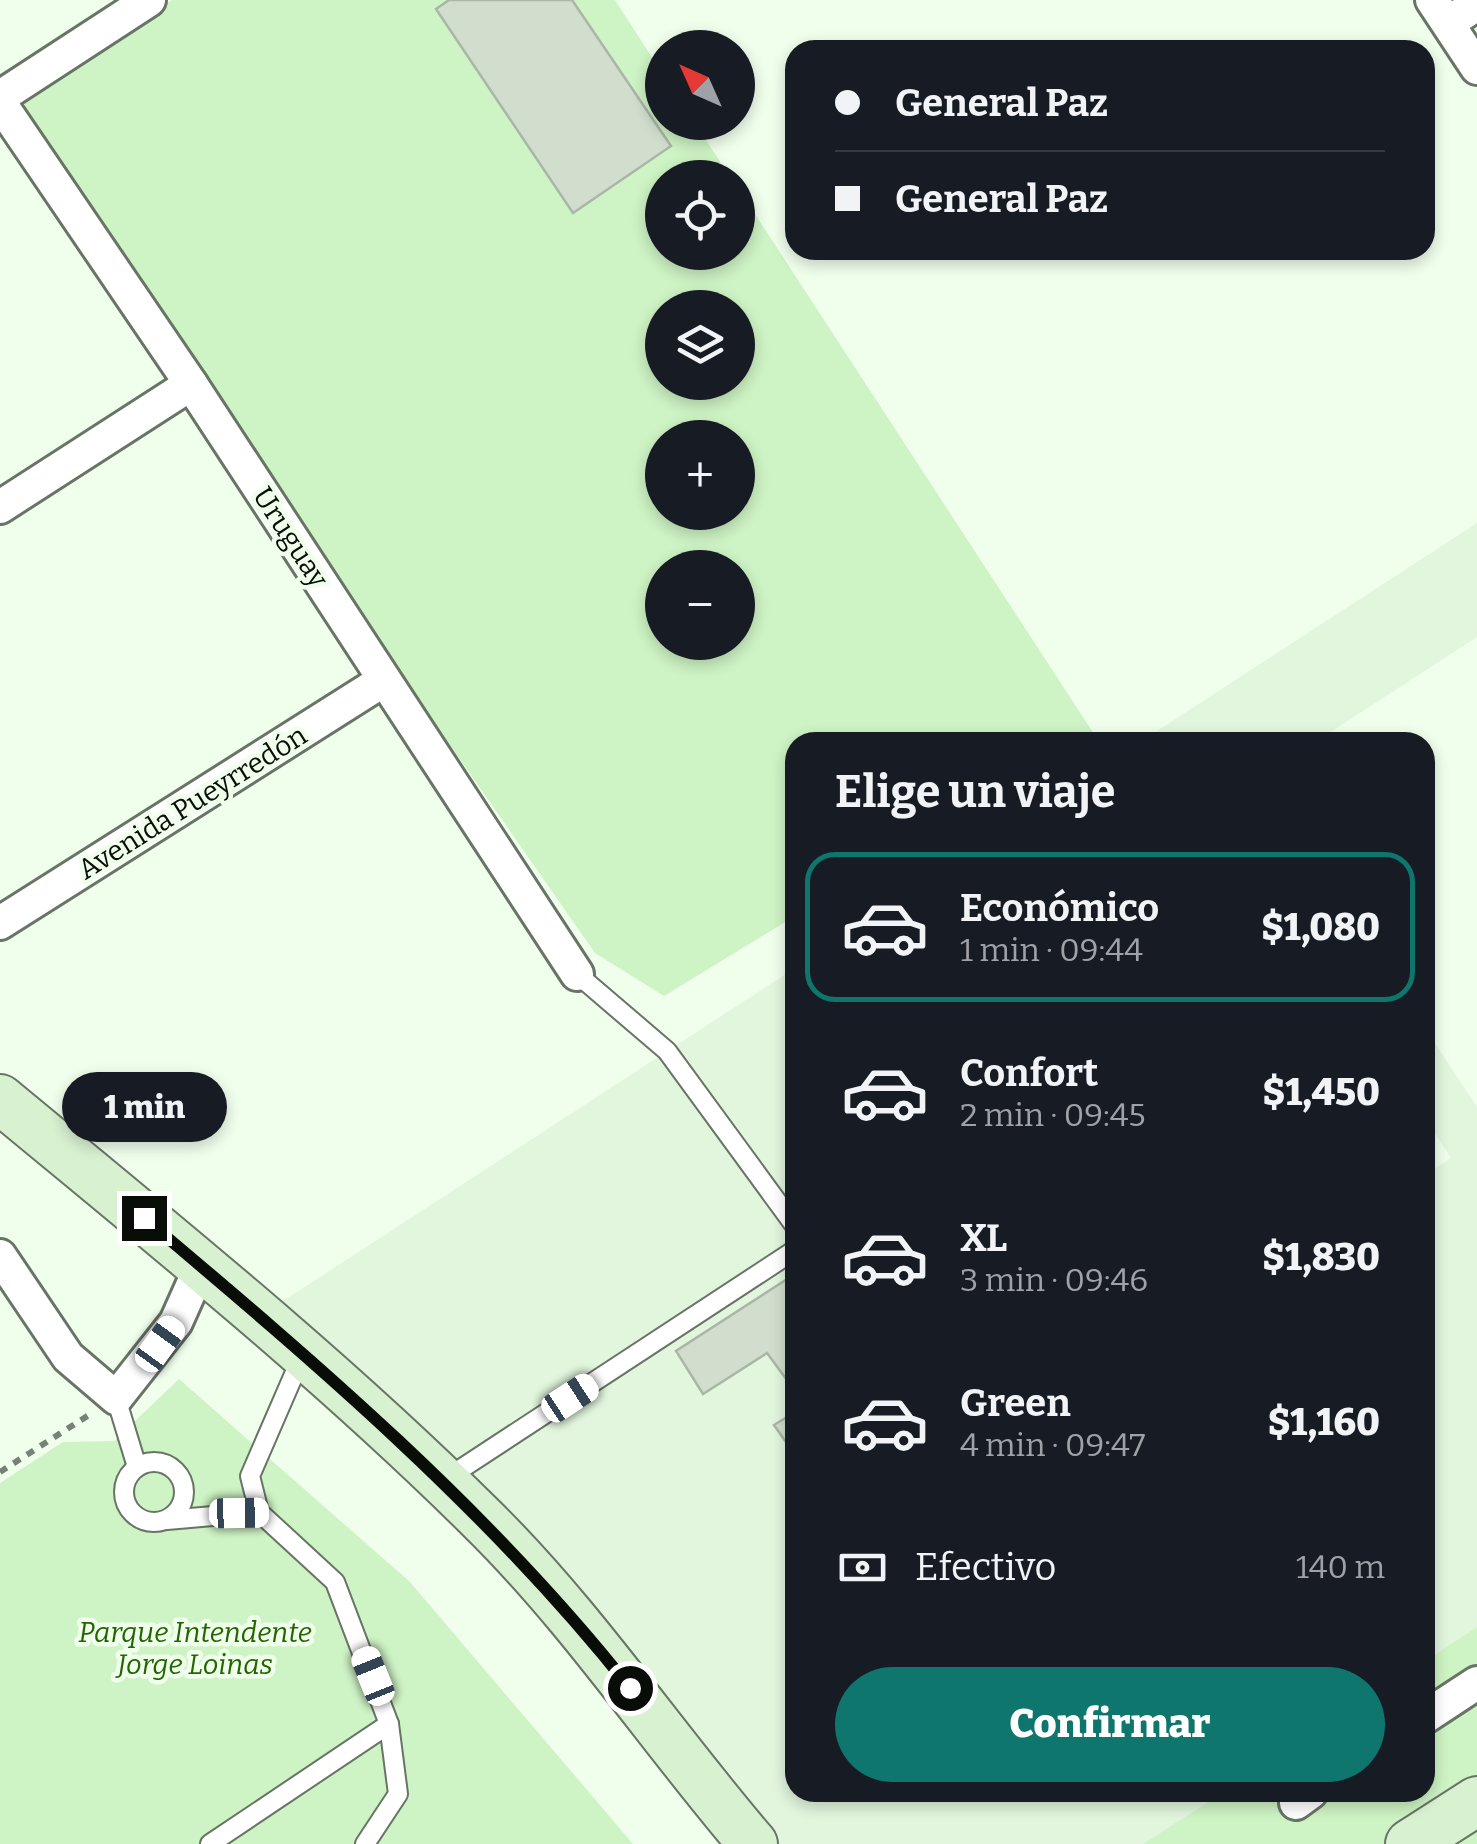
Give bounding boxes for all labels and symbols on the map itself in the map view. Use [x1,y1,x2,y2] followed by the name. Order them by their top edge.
[645,30,755,140] north arrow
[246,481,335,594] street label: Uruguay
[72,718,313,886] street label: Avenida Pueyrredón
[62,1073,226,1143] callout: 1 min
[122,1196,167,1241] route end
[130,1311,190,1377] car
[537,1369,603,1427] car
[209,1497,269,1529] car
[78,1616,312,1681] park label: Parque Intendente Jorge Loinas
[348,1643,398,1709] car
[608,1666,653,1711] route start

